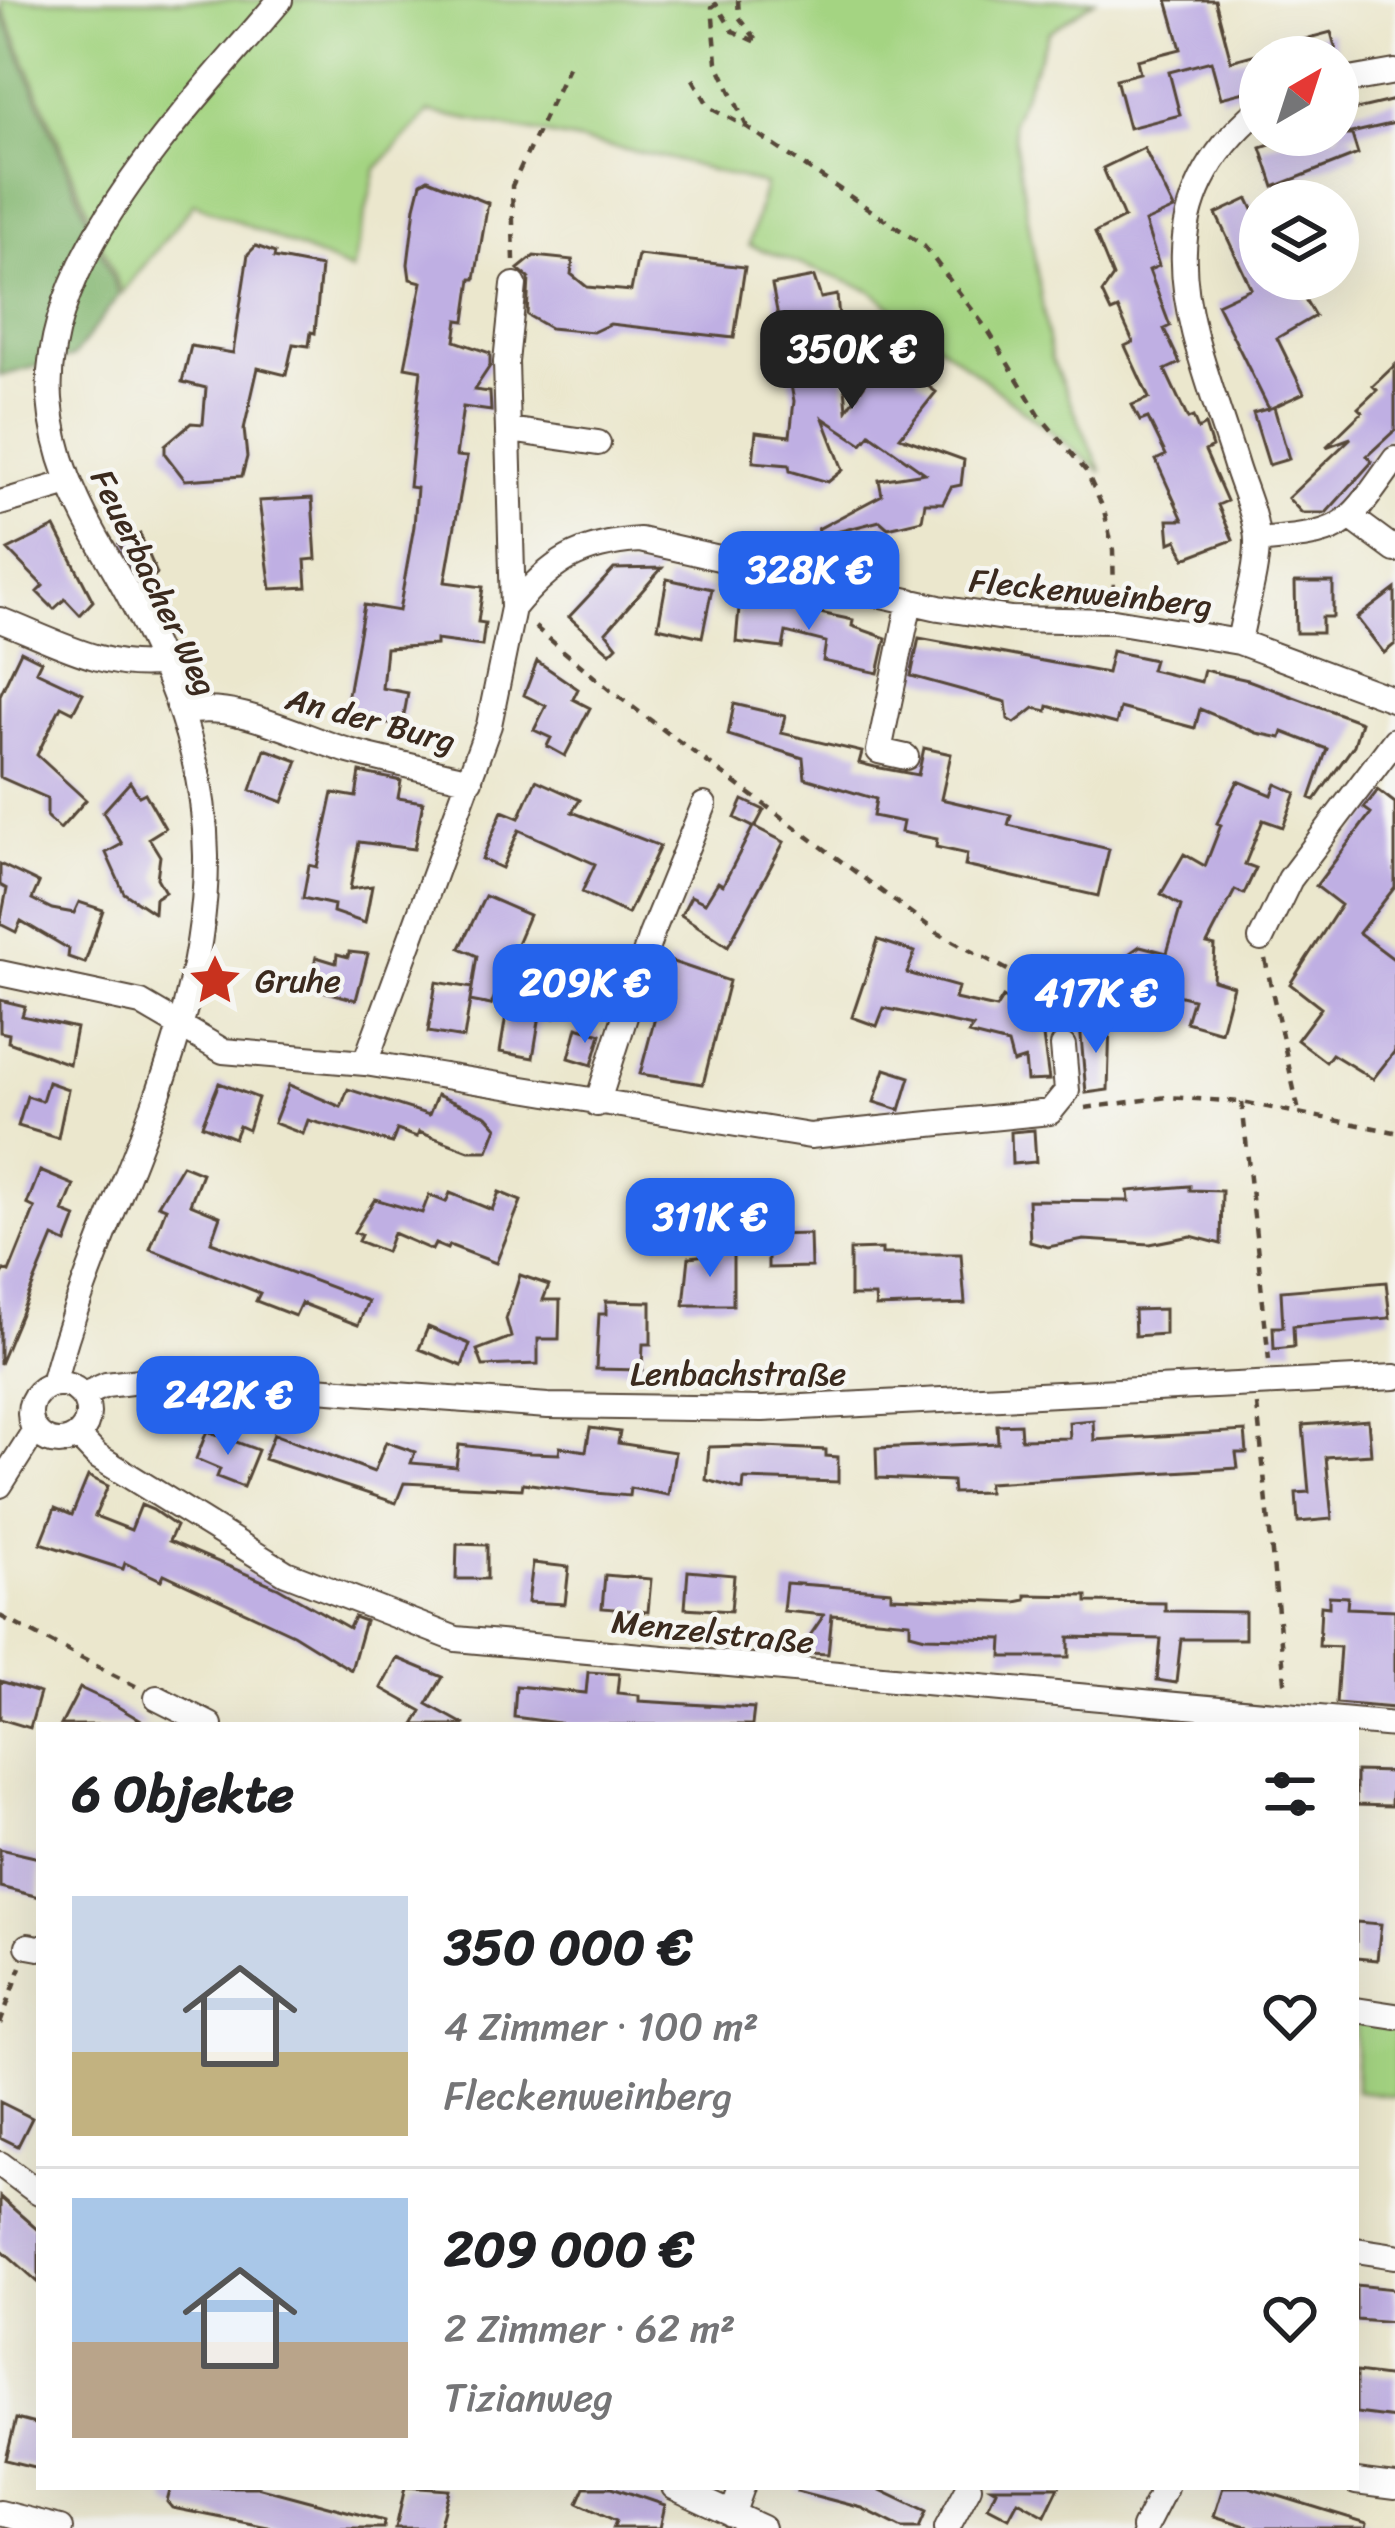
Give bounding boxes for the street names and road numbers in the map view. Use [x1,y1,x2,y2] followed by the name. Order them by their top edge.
[74,459,234,706] street label: Feuerbacher Weg
[966,551,1215,635] street label: Fleckenweinberg
[279,669,462,770] street label: An der Burg
[630,1345,846,1403] street label: Lenbachstraße
[609,1593,817,1671] street label: Menzelstraße

